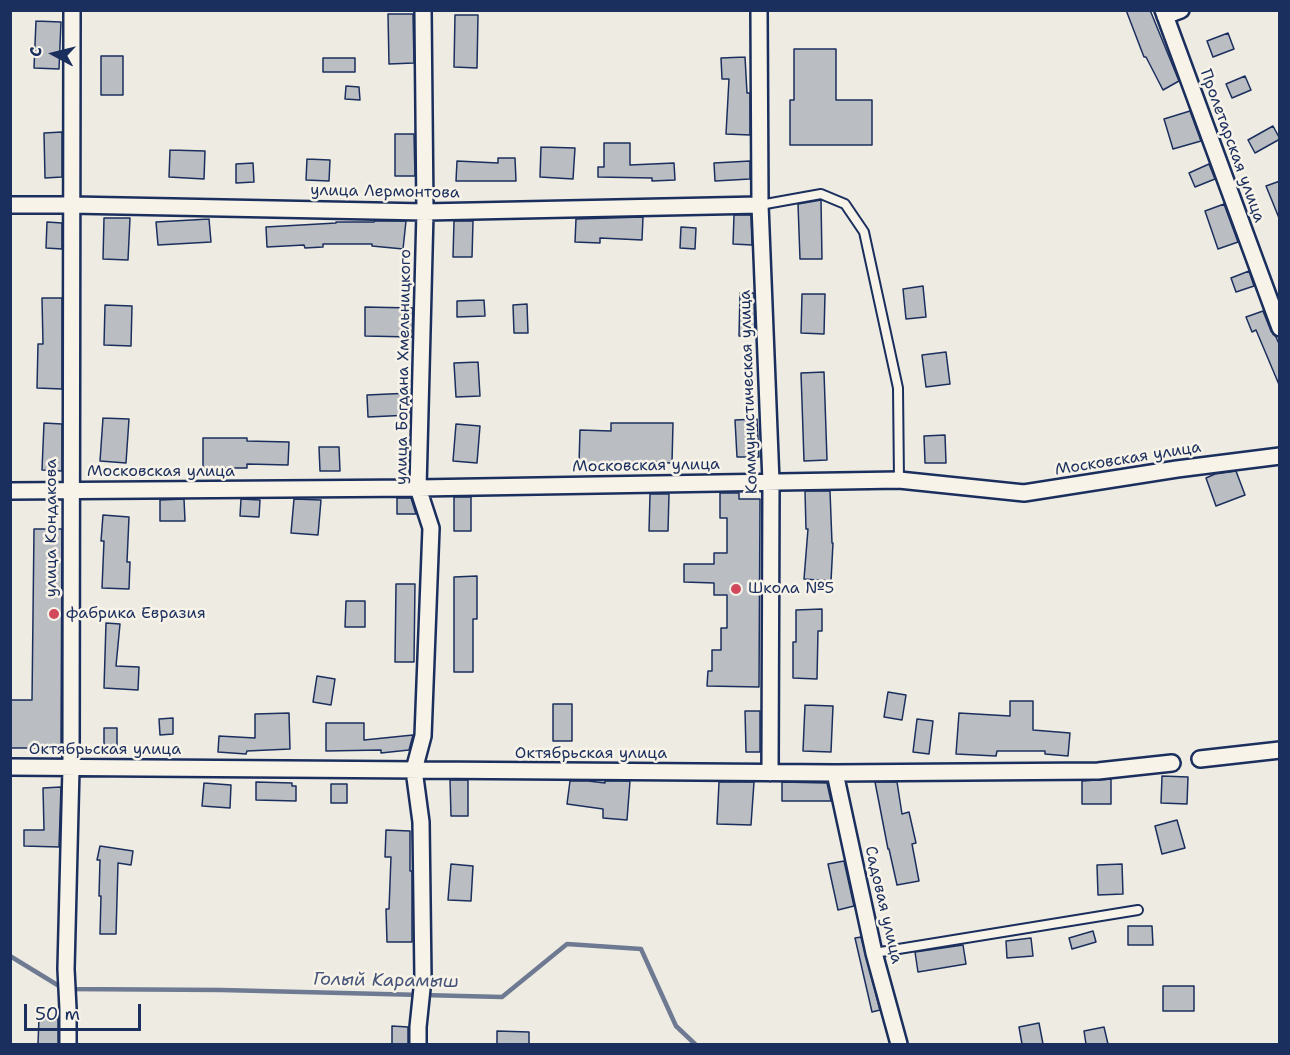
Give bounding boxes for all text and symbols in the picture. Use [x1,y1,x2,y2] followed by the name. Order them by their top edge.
[24,24,84,84] north arrow
[25,46,47,58] text: С
[1195,67,1269,225] street label: Пролетарская улица
[310,181,460,203] street label: улица Лермонтова
[392,249,416,485] street label: улица Богдана Хмельницкого
[736,290,762,494] street label: Коммунистическая улица
[1053,438,1203,480] street label: Московская улица
[572,455,720,477] street label: Московская улица
[42,459,62,597] street label: улица Кондакова
[87,462,235,482] street label: Московская улица
[748,579,834,599] place label: Школа №5
[729,582,743,596] marker: Школа №5
[66,604,206,624] place label: фабрика Евразия
[47,607,61,621] marker: фабрика Евразия
[29,740,181,760] street label: Октябрьская улица
[515,744,667,764] street label: Октябрьская улица
[860,844,906,966] street label: Садовая улица
[313,969,459,993] water label: Голый Карамыш
[27,992,144,1030] scale bar
[35,1002,80,1026] text: 50 m

